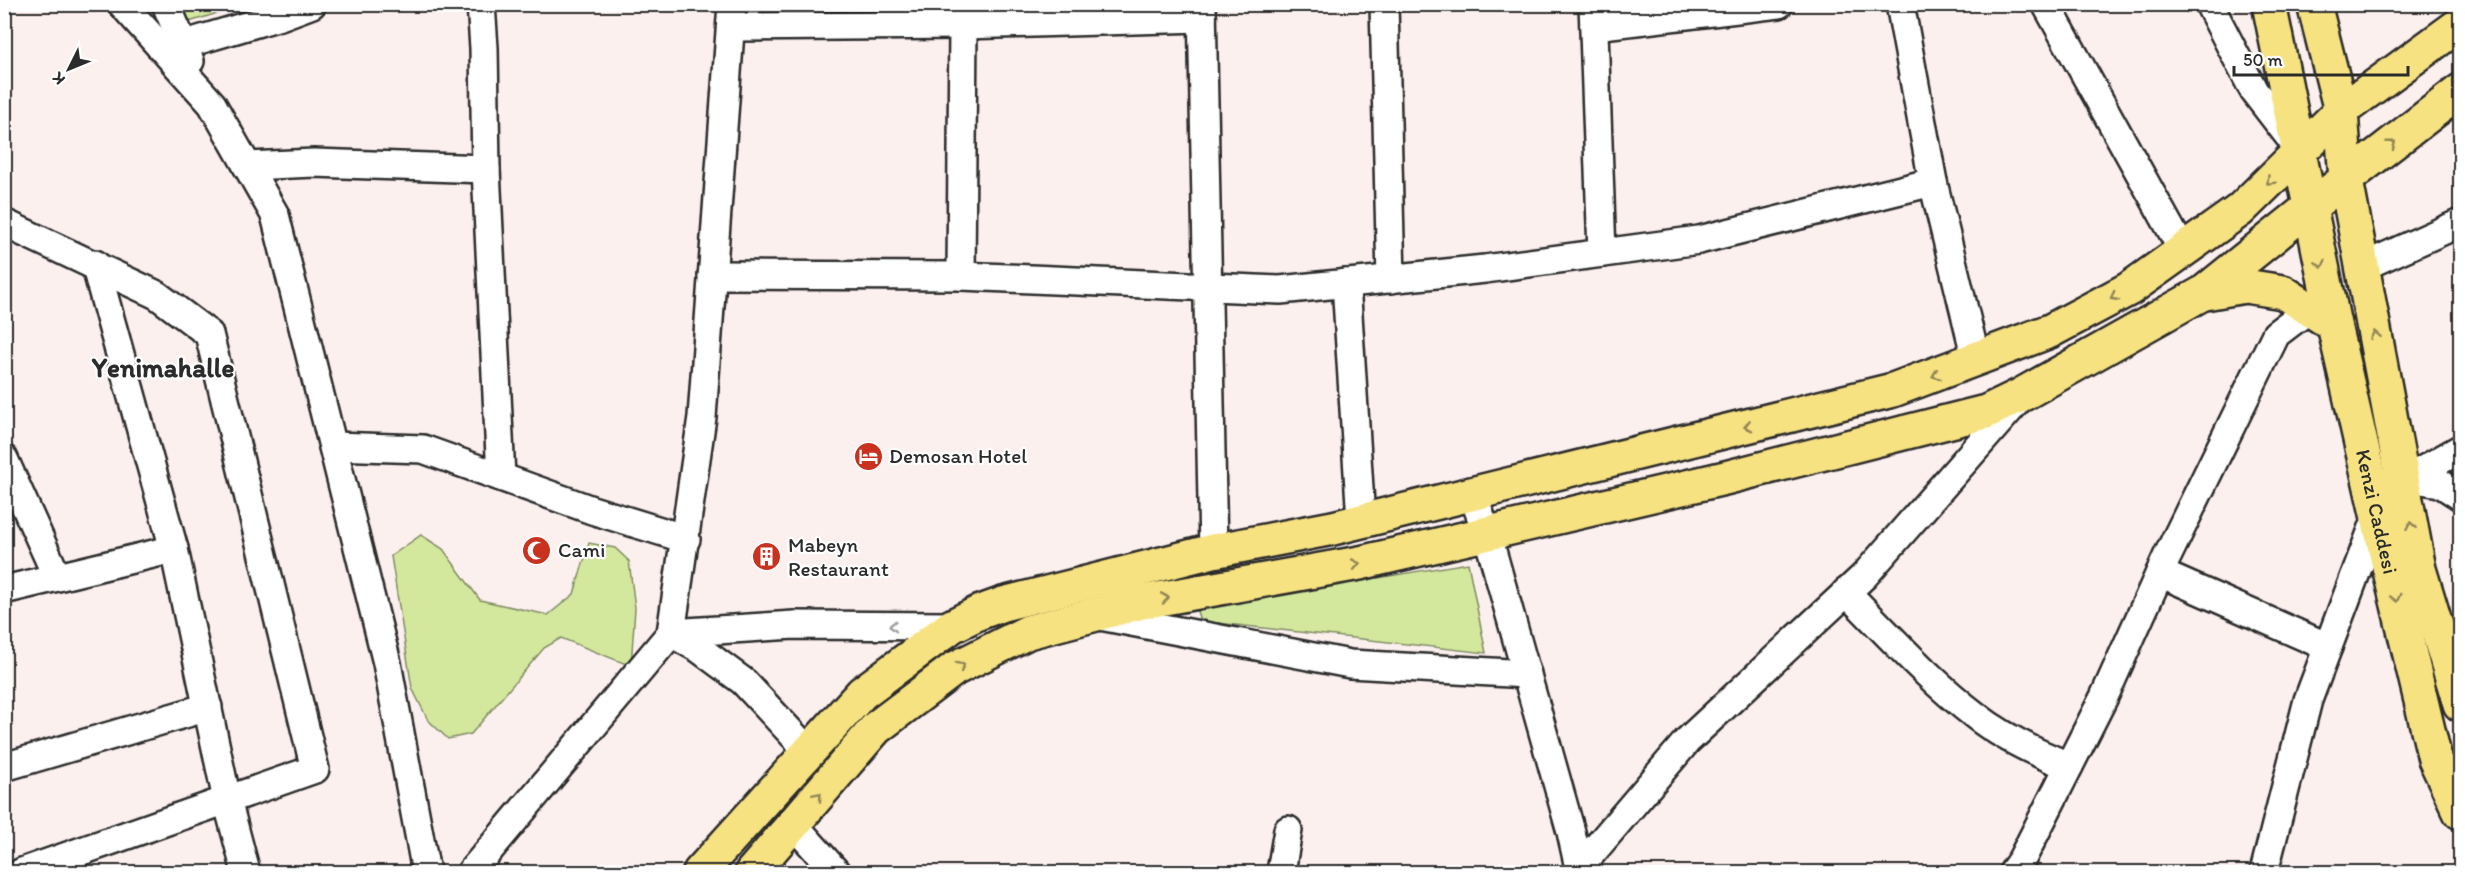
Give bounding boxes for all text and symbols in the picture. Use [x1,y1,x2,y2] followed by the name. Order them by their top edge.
[39,39,99,99] north arrow
[2234,39,2408,77] scale bar
[2243,49,2283,71] text: 50 m
[47,68,69,89] text: K
[2385,141,2396,152] one-way arrow
[2266,174,2276,185] one-way arrow
[2314,259,2327,269] one-way arrow
[2110,290,2120,301] one-way arrow
[2369,330,2382,340] one-way arrow
[91,351,235,384] district label: Yenimahalle
[1931,367,1941,380] one-way arrow
[1743,418,1753,431] one-way arrow
[852,440,884,472] hotel icon: Demosan Hotel
[889,443,1027,468] place label: Demosan Hotel
[2351,447,2403,576] street label: Kenzi Caddesi
[2405,522,2418,532] one-way arrow
[788,532,889,581] place label: Mabeyn Restaurant
[521,534,553,566] mosque icon: Cami
[558,537,605,562] place label: Cami
[751,541,783,573] building icon: Mabeyn Restaurant
[1351,558,1361,571] one-way arrow
[1159,592,1169,605] one-way arrow
[2389,592,2402,602] one-way arrow
[889,620,898,632] one-way arrow
[955,662,965,673] one-way arrow
[810,792,821,803] one-way arrow

